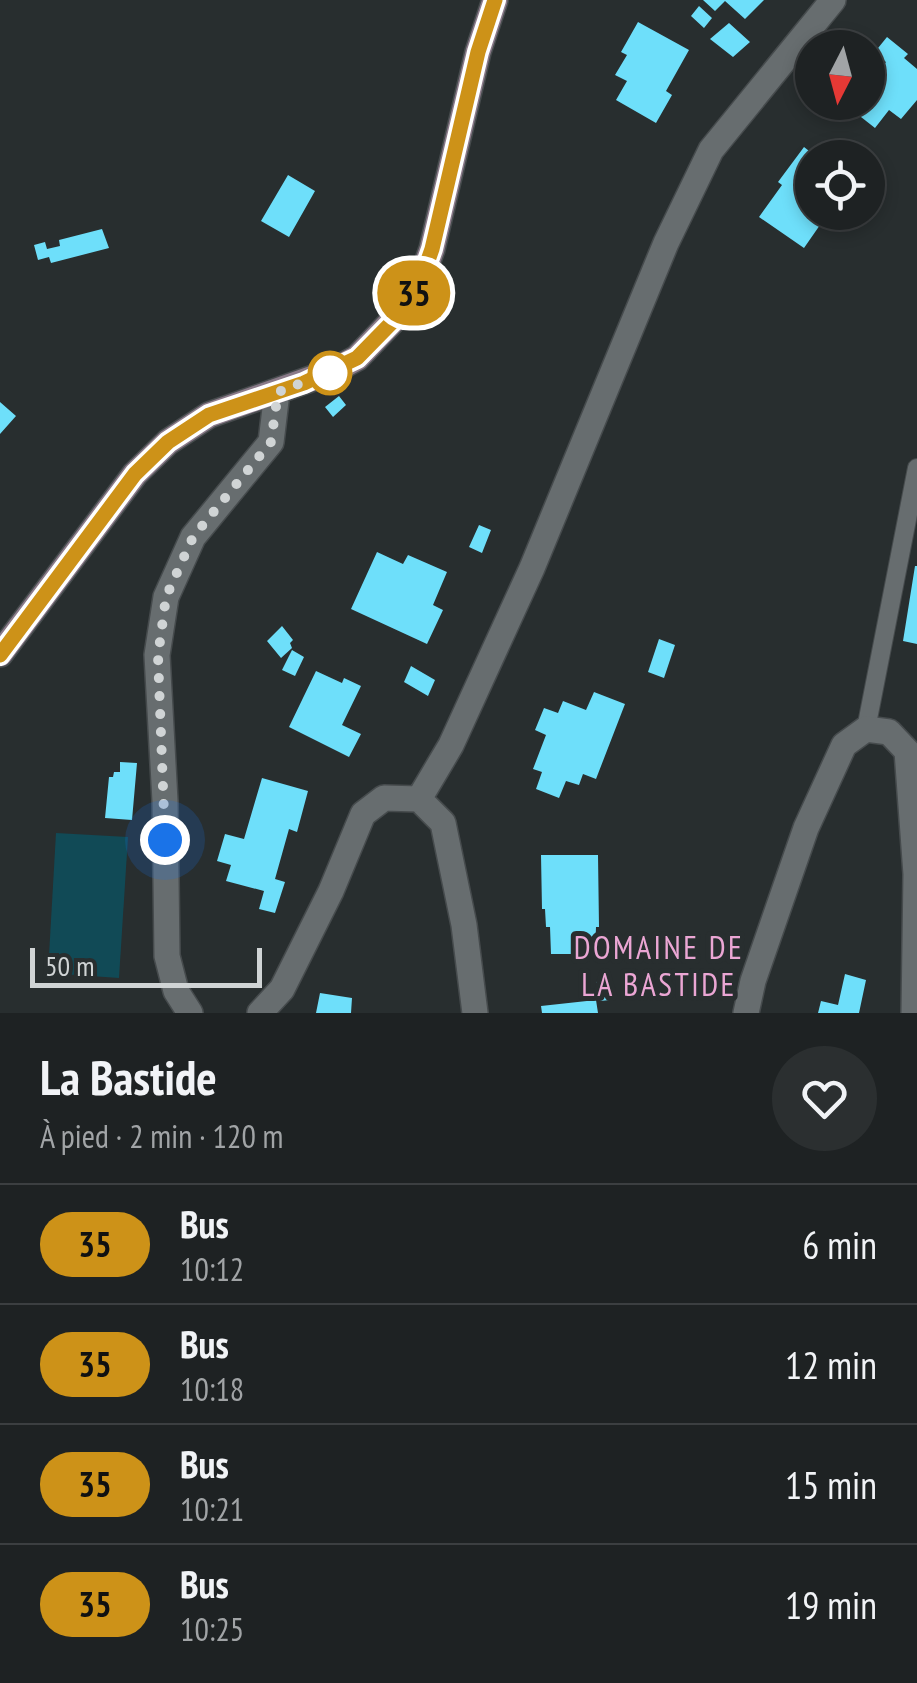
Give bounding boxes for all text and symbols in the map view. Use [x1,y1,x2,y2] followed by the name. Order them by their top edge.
[795,30,885,120] north arrow
[795,30,885,230] map controls
[795,140,885,230] button: locate
[369,260,459,326] line badge: 35
[397,270,431,316] text: 35
[309,352,351,394] unlabelled marker
[140,815,190,865] your location
[574,926,744,1005] district label: DOMAINE DE LA BASTIDE
[30,943,262,988] scale bar
[45,947,94,984] text: 50 m
[40,1046,217,1108] text: La Bastide
[772,1046,877,1151] button: heart
[40,1115,283,1157] text: À pied · 2 min · 120 m
[180,1199,229,1248] text: Bus
[802,1220,877,1269] text: 6 min
[78,1221,112,1267] text: 35
[180,1248,244,1290] text: 10:12
[180,1319,229,1368] text: Bus
[785,1340,877,1389] text: 12 min
[78,1341,112,1387] text: 35
[180,1368,244,1410] text: 10:18
[180,1439,229,1488] text: Bus
[785,1460,877,1509] text: 15 min
[78,1461,112,1507] text: 35
[180,1488,244,1530] text: 10:21
[180,1559,229,1608] text: Bus
[785,1580,877,1629] text: 19 min
[78,1581,112,1627] text: 35
[180,1608,244,1650] text: 10:25

